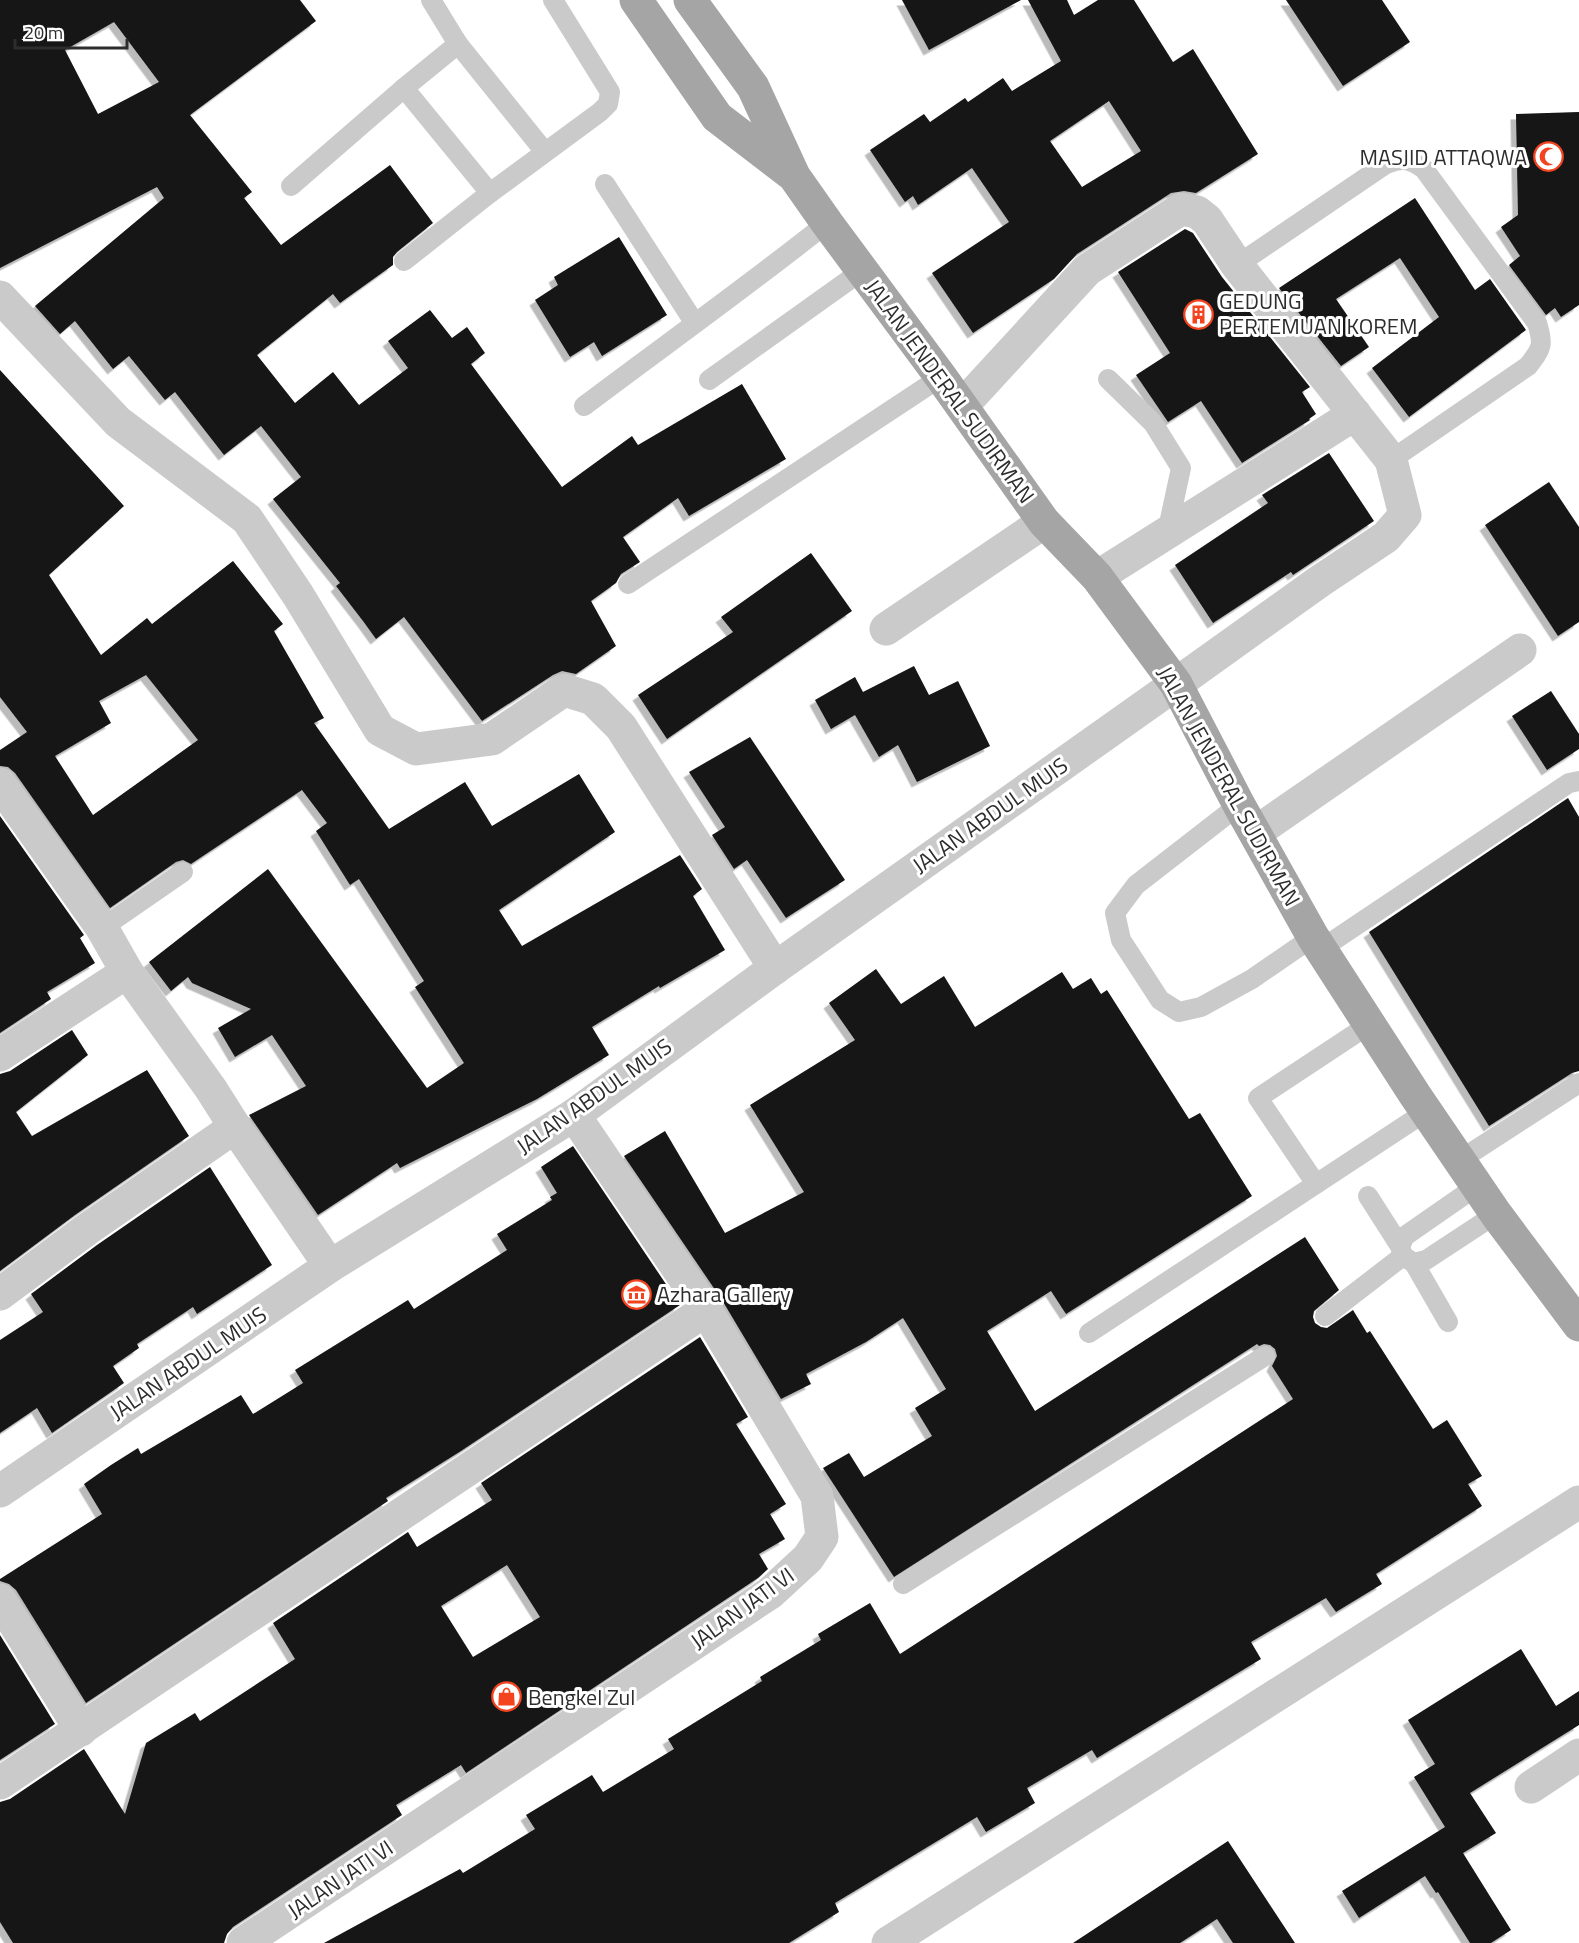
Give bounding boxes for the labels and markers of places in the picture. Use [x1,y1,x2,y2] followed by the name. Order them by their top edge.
[1360,140,1527,174] place label: MASJID ATTAQWA
[1532,141,1564,173] mosque icon: MASJID ATTAQWA
[1219,284,1417,343] place label: GEDUNG PERTEMUAN KOREM
[1182,298,1214,330] building icon: GEDUNG PERTEMUAN KOREM
[657,1277,791,1311] place label: Azhara Gallery
[620,1278,652,1310] museum icon: Azhara Gallery
[528,1680,635,1714] place label: Bengkel Zul
[491,1681,523,1713] shop icon: Bengkel Zul

